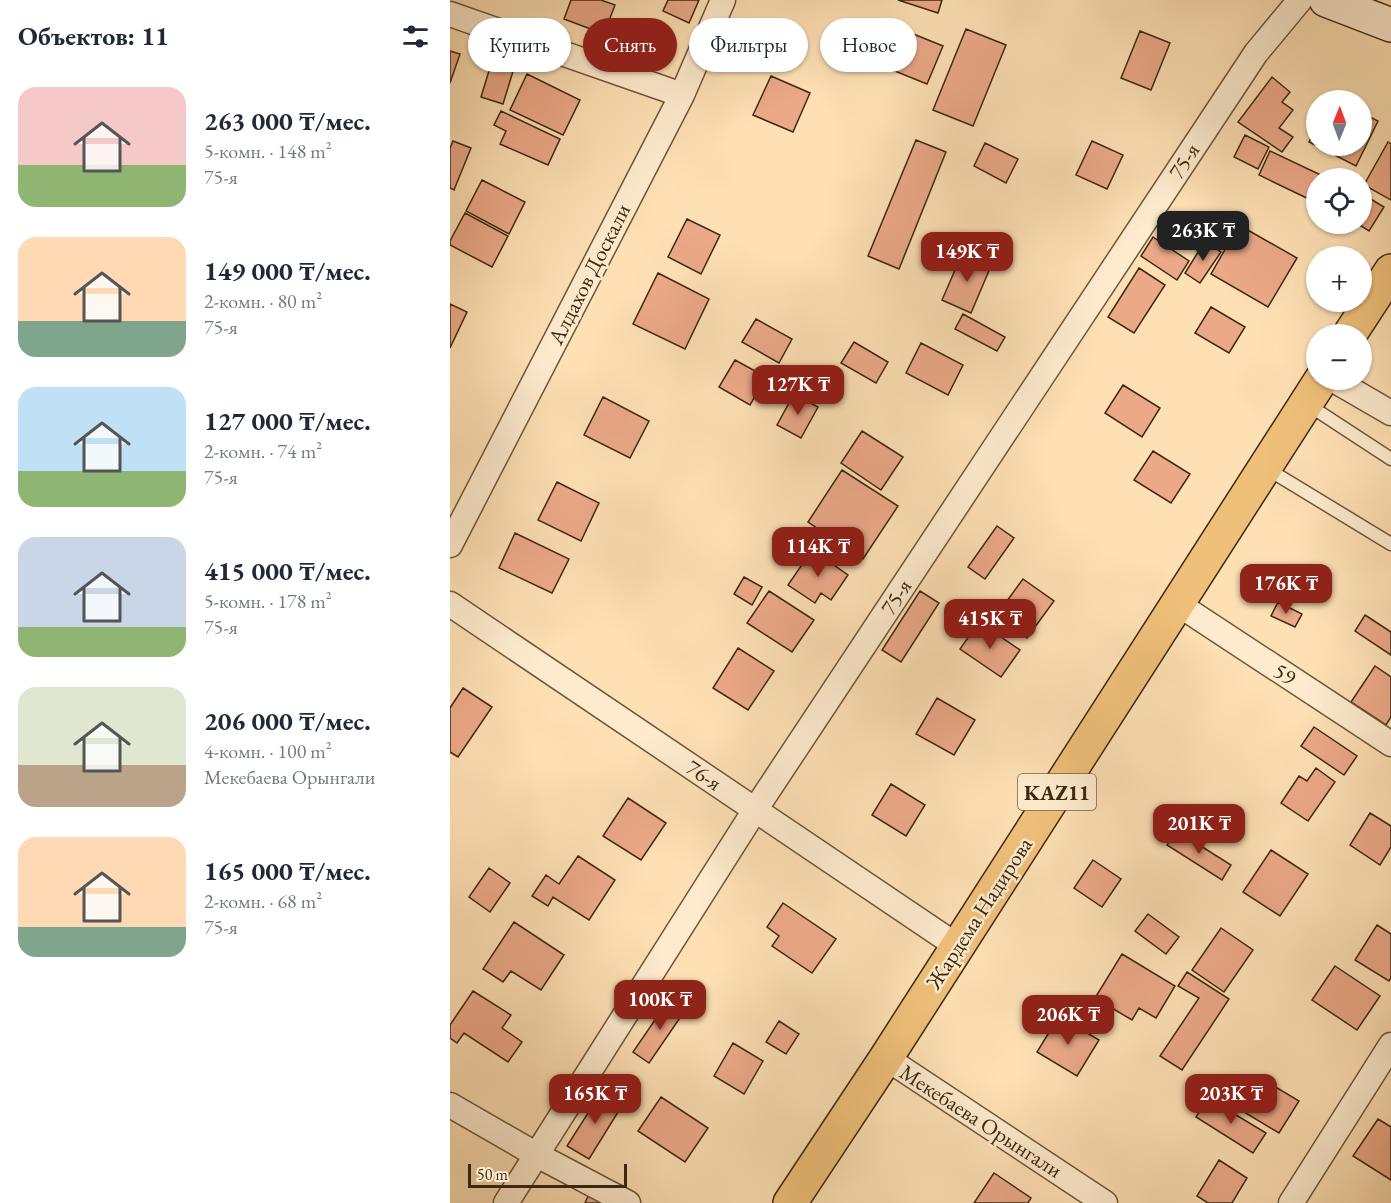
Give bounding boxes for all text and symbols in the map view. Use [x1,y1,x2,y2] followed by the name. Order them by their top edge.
[468,18,571,72] chip: Купить
[583,18,677,72] chip: Снять
[689,18,808,72] chip: Фильтры
[820,18,917,72] chip: Новое
[18,19,169,53] text: Объектов: 11
[399,20,432,53] icon: filters
[1306,90,1372,156] north arrow
[1306,90,1372,390] map controls
[204,104,371,138] text: 263 000 ₸/мес.
[66,111,138,183] icon: home
[1162,137,1206,184] street label: 75-я
[204,138,332,164] text: 5-комн. · 148 m²
[204,164,238,190] text: 75-я
[1306,168,1372,234] button: locate
[541,198,637,350] street label: Алдахов Доскали
[1154,211,1252,262] pin: 263K ₸
[1171,217,1235,243] text: 263K ₸
[918,232,1016,283] pin: 149K ₸
[935,238,999,264] text: 149K ₸
[1306,246,1372,312] button: +
[204,254,371,288] text: 149 000 ₸/мес.
[66,261,138,333] icon: home
[204,288,322,314] text: 2-комн. · 80 m²
[204,314,238,340] text: 75-я
[1306,324,1372,390] button: −
[749,365,847,416] pin: 127K ₸
[766,371,830,397] text: 127K ₸
[204,404,371,438] text: 127 000 ₸/мес.
[66,411,138,483] icon: home
[204,438,322,464] text: 2-комн. · 74 m²
[204,464,238,490] text: 75-я
[769,527,867,578] pin: 114K ₸
[786,533,850,559] text: 114K ₸
[204,554,371,588] text: 415 000 ₸/мес.
[66,561,138,633] icon: home
[1237,564,1335,615] pin: 176K ₸
[1254,570,1318,596] text: 176K ₸
[874,573,918,620] street label: 75-я
[204,588,332,614] text: 5-комн. · 178 m²
[941,599,1039,650] pin: 415K ₸
[958,605,1022,631] text: 415K ₸
[204,614,238,640] text: 75-я
[1268,656,1302,692] street label: 59
[204,704,371,738] text: 206 000 ₸/мес.
[66,711,138,783] icon: home
[204,738,332,764] text: 4-комн. · 100 m²
[681,753,728,797] street label: 76-я
[204,764,375,790] text: Мекебаева Орынгали
[1018,774,1096,810] road number: KAZ11
[1150,804,1248,855] pin: 201K ₸
[1167,810,1231,836] text: 201K ₸
[919,831,1039,995] street label: Жардема Надирова
[204,854,371,888] text: 165 000 ₸/мес.
[66,861,138,933] icon: home
[204,888,322,914] text: 2-комн. · 68 m²
[204,914,238,940] text: 75-я
[611,980,709,1031] pin: 100K ₸
[628,986,692,1012] text: 100K ₸
[1019,995,1117,1046] pin: 206K ₸
[1036,1001,1100,1027] text: 206K ₸
[894,1058,1068,1185] street label: Мекебаева Орынгали
[546,1074,644,1125] pin: 165K ₸
[1182,1074,1280,1125] pin: 203K ₸
[563,1080,627,1106] text: 165K ₸
[1199,1080,1263,1106] text: 203K ₸
[468,1161,627,1188] scale bar
[477,1164,508,1185] text: 50 m

